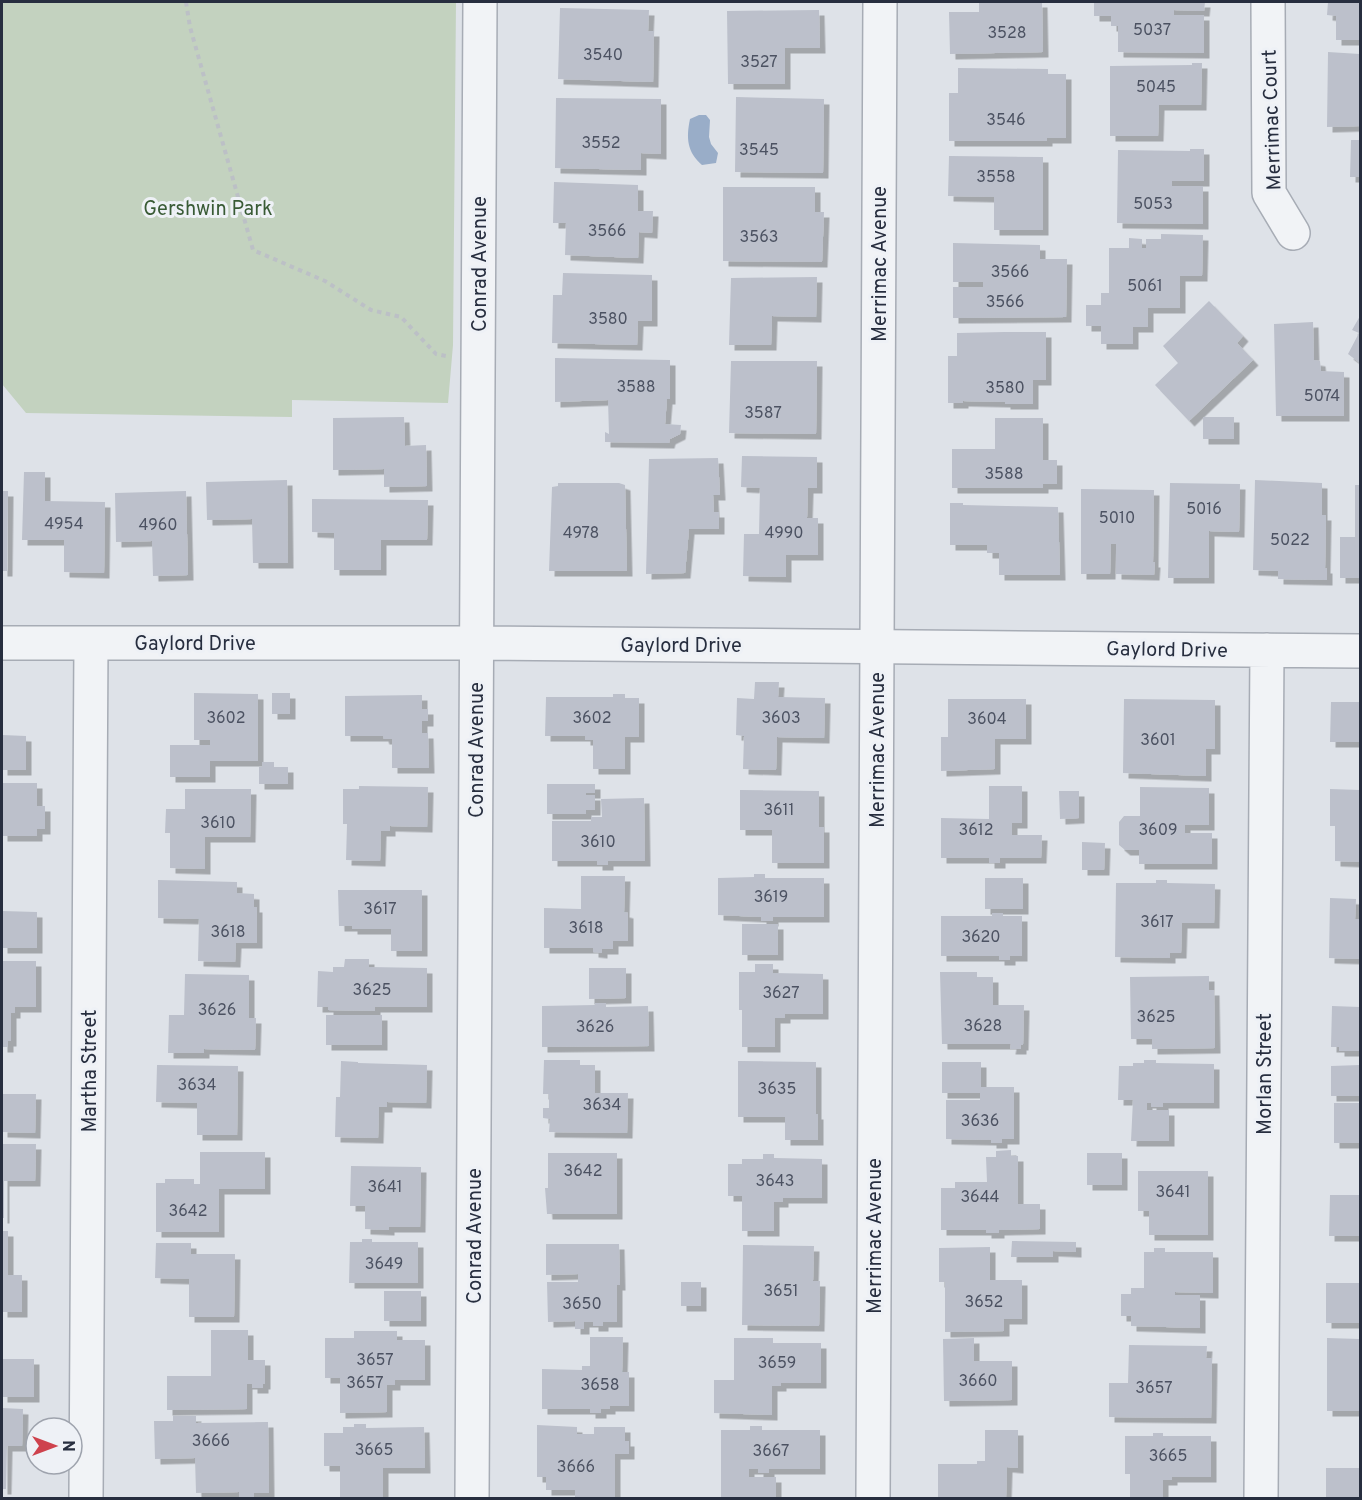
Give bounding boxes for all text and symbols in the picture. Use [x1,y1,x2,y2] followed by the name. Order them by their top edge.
[1133,21,1171,41] house number: 5037
[987,24,1027,44] house number: 3528
[583,46,623,66] house number: 3540
[1258,49,1288,191] street label: Merrimac Court
[740,53,778,73] house number: 3527
[1136,78,1176,98] house number: 5045
[986,111,1026,131] house number: 3546
[581,134,621,154] house number: 3552
[739,141,779,161] house number: 3545
[976,168,1016,188] house number: 3558
[868,186,894,342] street label: Merrimac Avenue
[1133,195,1173,215] house number: 5053
[468,196,494,332] street label: Conrad Avenue
[143,197,273,223] park label: Gershwin Park
[588,222,626,242] house number: 3566
[740,228,778,248] house number: 3563
[991,263,1029,283] house number: 3566
[1127,277,1163,297] house number: 5061
[986,293,1024,313] house number: 3566
[588,310,628,330] house number: 3580
[616,378,656,398] house number: 3588
[985,379,1025,399] house number: 3580
[1304,387,1340,407] house number: 5074
[744,404,782,424] house number: 3587
[984,465,1024,485] house number: 3588
[1186,500,1222,520] house number: 5016
[1099,509,1135,529] house number: 5010
[44,515,84,535] house number: 4954
[138,516,178,536] house number: 4960
[563,524,599,544] house number: 4978
[765,524,803,544] house number: 4990
[1270,531,1310,551] house number: 5022
[134,632,256,658] street label: Gaylord Drive
[620,634,742,660] street label: Gaylord Drive
[1106,637,1228,665] street label: Gaylord Drive
[866,672,892,828] street label: Merrimac Avenue
[465,682,491,818] street label: Conrad Avenue
[206,709,246,729] house number: 3602
[572,709,612,729] house number: 3602
[761,709,801,729] house number: 3603
[967,710,1007,730] house number: 3604
[1140,731,1176,751] house number: 3601
[763,801,795,821] house number: 3611
[200,814,236,834] house number: 3610
[959,821,993,841] house number: 3612
[1138,821,1178,841] house number: 3609
[580,833,616,853] house number: 3610
[754,888,788,908] house number: 3619
[363,900,397,920] house number: 3617
[1140,913,1174,933] house number: 3617
[569,919,603,939] house number: 3618
[211,923,245,943] house number: 3618
[961,928,1001,948] house number: 3620
[353,981,391,1001] house number: 3625
[762,984,800,1004] house number: 3627
[198,1001,236,1021] house number: 3626
[1137,1008,1175,1028] house number: 3625
[78,1009,104,1133] street label: Martha Street
[1253,1013,1279,1135] street label: Morlan Street
[964,1017,1002,1037] house number: 3628
[576,1018,614,1038] house number: 3626
[178,1076,216,1096] house number: 3634
[758,1080,796,1100] house number: 3635
[583,1096,621,1116] house number: 3634
[961,1112,999,1132] house number: 3636
[863,1158,889,1314] street label: Merrimac Avenue
[564,1162,602,1182] house number: 3642
[463,1168,489,1304] street label: Conrad Avenue
[756,1172,794,1192] house number: 3643
[367,1178,403,1198] house number: 3641
[1155,1183,1191,1203] house number: 3641
[960,1188,1000,1208] house number: 3644
[169,1202,207,1222] house number: 3642
[365,1255,403,1275] house number: 3649
[763,1282,799,1302] house number: 3651
[965,1293,1003,1313] house number: 3652
[562,1295,602,1315] house number: 3650
[356,1351,394,1371] house number: 3657
[758,1354,796,1374] house number: 3659
[958,1372,998,1392] house number: 3660
[346,1374,384,1394] house number: 3657
[581,1376,619,1396] house number: 3658
[1135,1379,1173,1399] house number: 3657
[24,1416,84,1476] north arrow
[192,1432,230,1452] house number: 3666
[57,1440,77,1452] text: N
[355,1441,393,1461] house number: 3665
[753,1442,789,1462] house number: 3667
[1149,1447,1187,1467] house number: 3665
[557,1458,595,1478] house number: 3666

